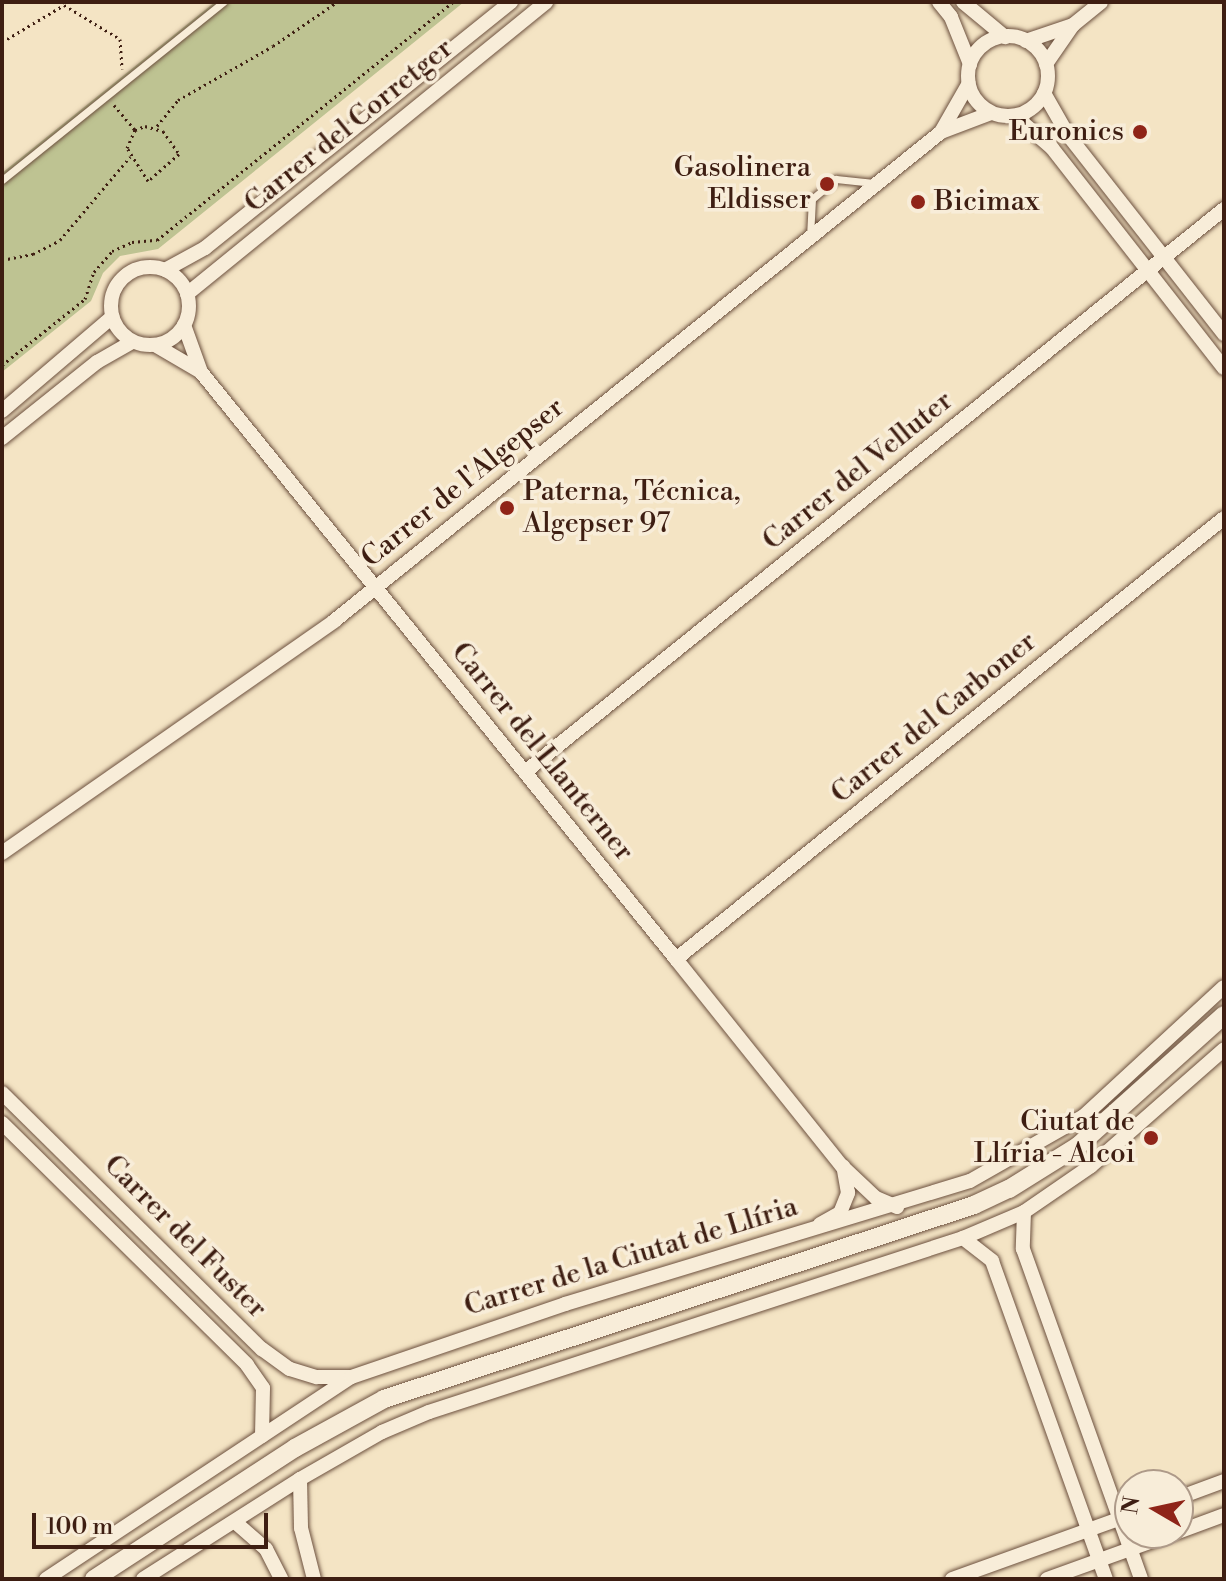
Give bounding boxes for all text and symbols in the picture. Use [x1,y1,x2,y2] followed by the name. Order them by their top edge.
[238,32,460,220] street label: Carrer del Corretger
[1009,115,1124,149] place label: Euronics
[1131,123,1149,141] marker: Euronics
[674,151,811,217] place label: Gasolinera Eldisser
[818,175,836,193] marker: Gasolinera Eldisser
[934,185,1039,219] place label: Bicimax
[909,193,927,211] marker: Bicimax
[756,384,960,558] street label: Carrer del Velluter
[355,391,571,575] street label: Carrer de l'Algepser
[523,475,741,541] place label: Paterna, Técnica, Algepser 97
[498,499,516,517] marker: Paterna, Técnica, Algepser 97
[825,625,1043,811] street label: Carrer del Carboner
[444,636,640,868] street label: Carrer del Llanterner
[974,1105,1135,1171] place label: Ciutat de Llíria - Alcoi
[1142,1129,1160,1147] marker: Ciutat de Llíria - Alcoi
[97,1149,273,1325] street label: Carrer del Fuster
[460,1190,802,1324] street label: Carrer de la Ciutat de Llíria
[1114,1469,1194,1549] north arrow
[1117,1495,1146,1516] text: N
[36,1497,272,1547] scale bar
[46,1512,113,1542] text: 100 m

